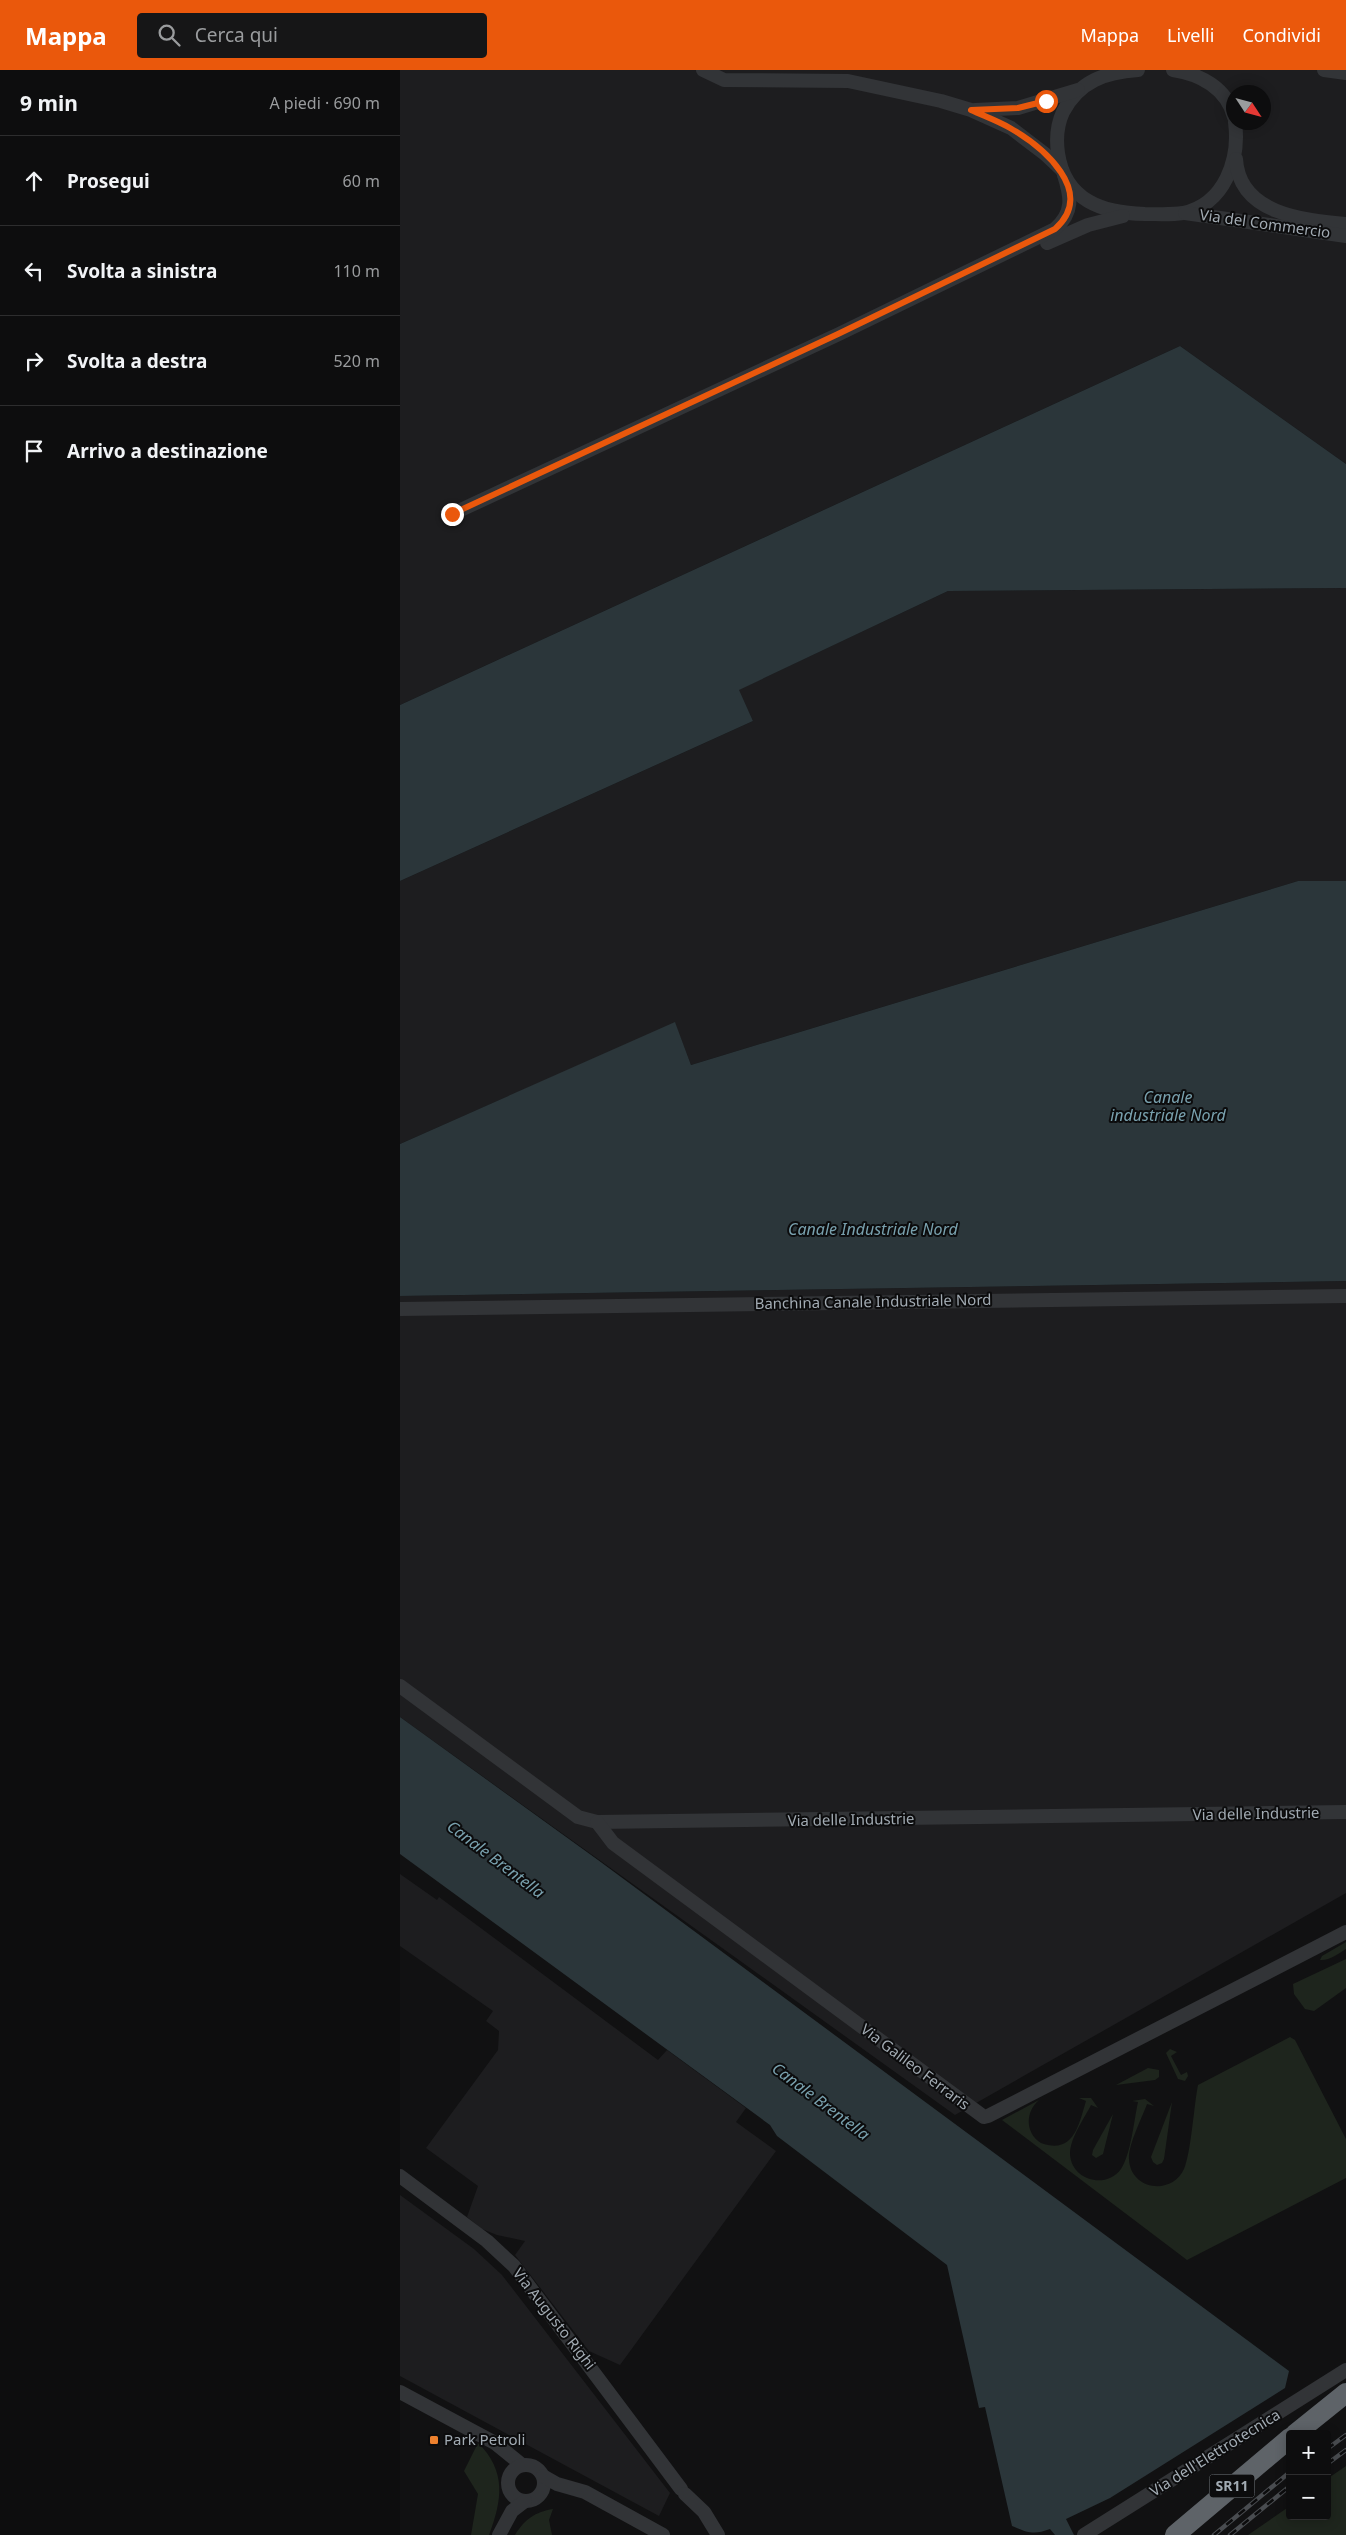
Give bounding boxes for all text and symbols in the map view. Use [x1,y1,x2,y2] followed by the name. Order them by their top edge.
[137,13,487,58] search box
[25,19,107,52] text: Mappa
[155,21,183,49] icon: search
[195,22,278,48] text: Cerca qui
[1080,23,1139,47] text: Mappa
[1167,23,1214,47] text: Livelli
[1242,23,1321,47] text: Condividi
[1226,85,1271,130] north arrow
[20,89,78,117] text: 9 min
[1035,90,1058,113] route start
[269,92,380,114] text: A piedi · 690 m
[20,167,48,195] icon: ahead
[67,168,150,194] text: Prosegui
[343,170,380,192] text: 60 m
[1199,204,1332,242] street label: Via del Commercio
[20,257,48,285] icon: left
[67,258,217,284] text: Svolta a sinistra
[333,260,380,282] text: 110 m
[20,347,48,375] icon: right
[67,348,207,374] text: Svolta a destra
[333,350,380,372] text: 520 m
[20,437,48,465] icon: arrive
[67,438,268,464] text: Arrivo a destinazione
[441,503,464,526] route end
[1110,1086,1227,1126] water label: Canale industriale Nord
[788,1218,959,1240] water label: Canale Industriale Nord
[754,1289,992,1313] street label: Banchina Canale Industriale Nord
[1192,1802,1320,1824] street label: Via delle Industrie
[787,1808,915,1830] street label: Via delle Industrie
[443,1815,549,1903] water label: Canale Brentella
[857,2019,974,2114] street label: Via Galileo Ferraris
[768,2057,874,2145] water label: Canale Brentella
[509,2263,601,2373] street label: Via Augusto Righi
[1145,2404,1283,2500] street label: Via dell'Elettrotecnica
[444,2429,525,2449] place label: Park Petroli
[1286,2430,1331,2520] map controls
[1286,2430,1331,2475] button: +
[428,2434,440,2446] marker: Park Petroli
[1210,2474,1254,2498] road number: SR11
[1286,2475,1331,2520] button: −

